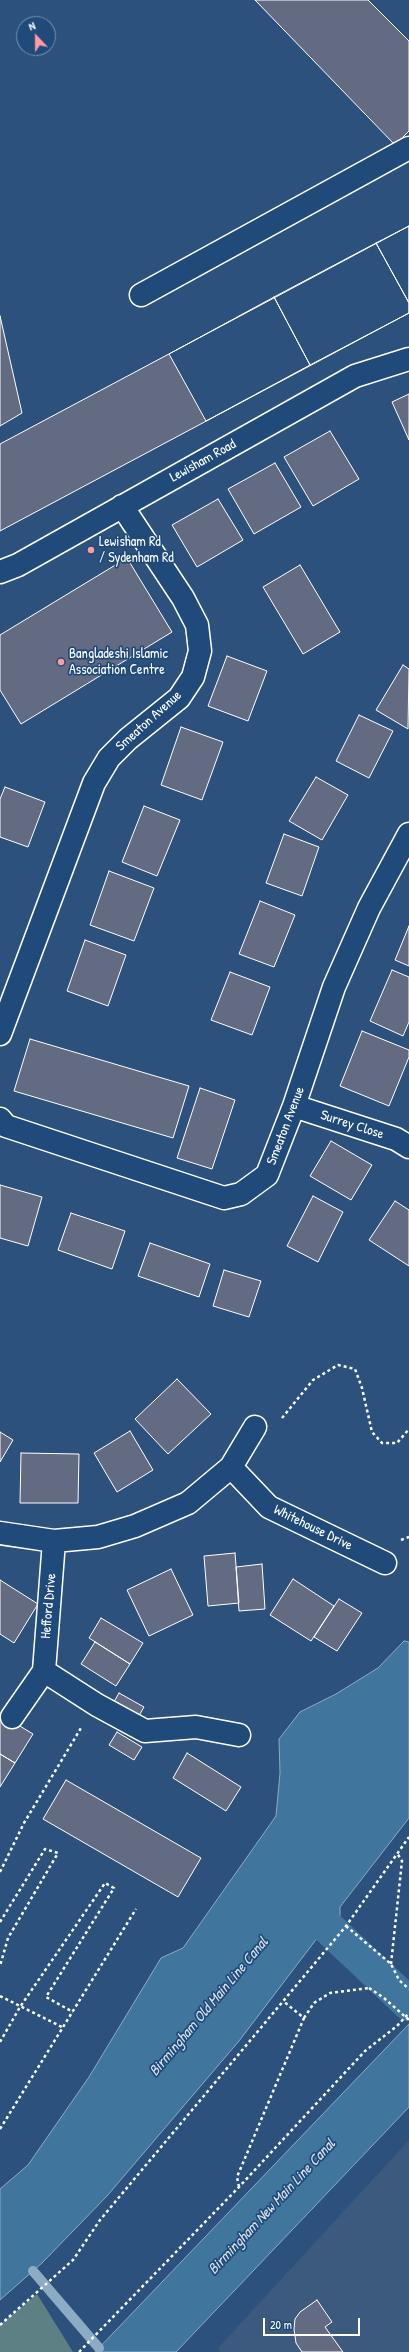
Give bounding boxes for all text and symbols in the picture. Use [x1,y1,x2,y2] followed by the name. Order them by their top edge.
[16,16,56,56] north arrow
[27,18,37,33] text: N
[167,436,239,486] street label: Lewisham Road
[99,534,174,566] place label: Lewisham Rd / Sydenham Rd
[86,545,96,555] marker: Lewisham Rd / Sydenham Rd
[69,646,168,678] place label: Bangladeshi Islamic Association Centre
[56,657,66,667] marker: Bangladeshi Islamic Association Centre
[113,687,185,755] street label: Smeaton Avenue
[263,1084,309,1168] street label: Smeaton Avenue
[318,1107,386,1143] street label: Surrey Close
[271,1502,355,1554] street label: Whitehouse Drive
[38,1573,60,1639] street label: Hefford Drive
[146,1934,272,2080] water label: Birmingham Old Main Line Canal
[205,2136,339,2278] water label: Birmingham New Main Line Canal
[265,2310,362,2336] scale bar
[270,2316,292,2333] text: 20 m

